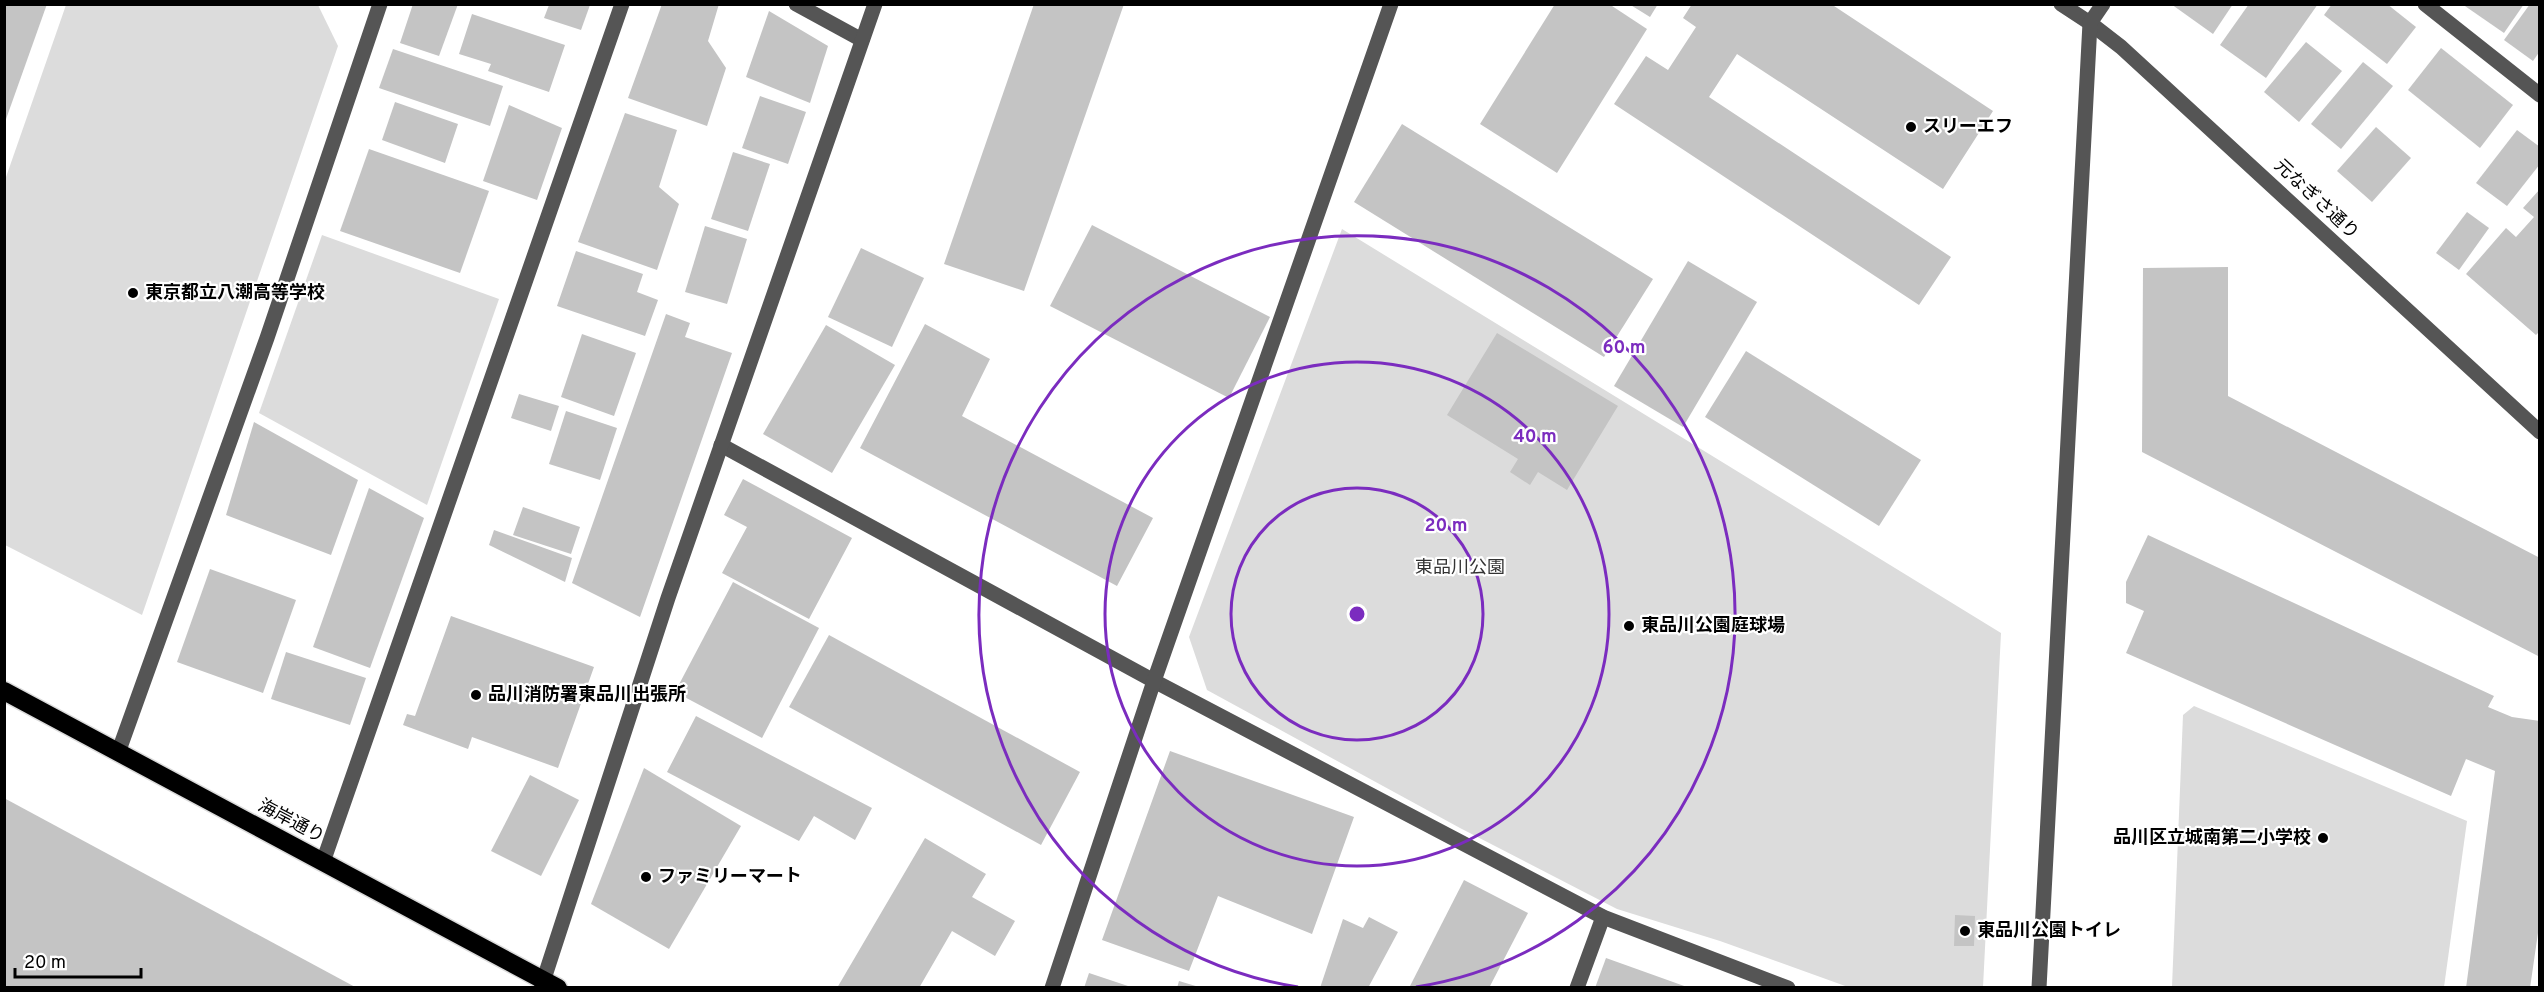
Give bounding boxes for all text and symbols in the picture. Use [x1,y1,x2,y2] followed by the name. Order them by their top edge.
[1923,116,2013,139] place label: スリーエフ
[1904,120,1918,134] marker: スリーエフ
[2269,155,2363,245] street label: 元なぎさ通り
[145,282,325,305] place label: 東京都立八潮高等学校
[126,286,140,300] marker: 東京都立八潮高等学校
[1602,337,1646,360] text: 60 m
[1513,426,1557,449] text: 40 m
[1424,515,1468,538] text: 20 m
[1415,557,1505,580] park label: 東品川公園
[1347,604,1367,624] centre of rings
[1641,615,1785,638] place label: 東品川公園庭球場
[1622,619,1636,633] marker: 東品川公園庭球場
[488,684,686,707] place label: 品川消防署東品川出張所
[469,688,483,702] marker: 品川消防署東品川出張所
[254,795,328,849] street label: 海岸通り
[2113,827,2311,850] place label: 品川区立城南第二小学校
[2316,831,2330,845] marker: 品川区立城南第二小学校
[658,866,802,889] place label: ファミリーマート
[639,870,653,884] marker: ファミリーマート
[1977,920,2121,943] place label: 東品川公園トイレ
[1958,924,1972,938] marker: 東品川公園トイレ
[15,941,141,979] scale bar
[24,952,66,975] text: 20 m

